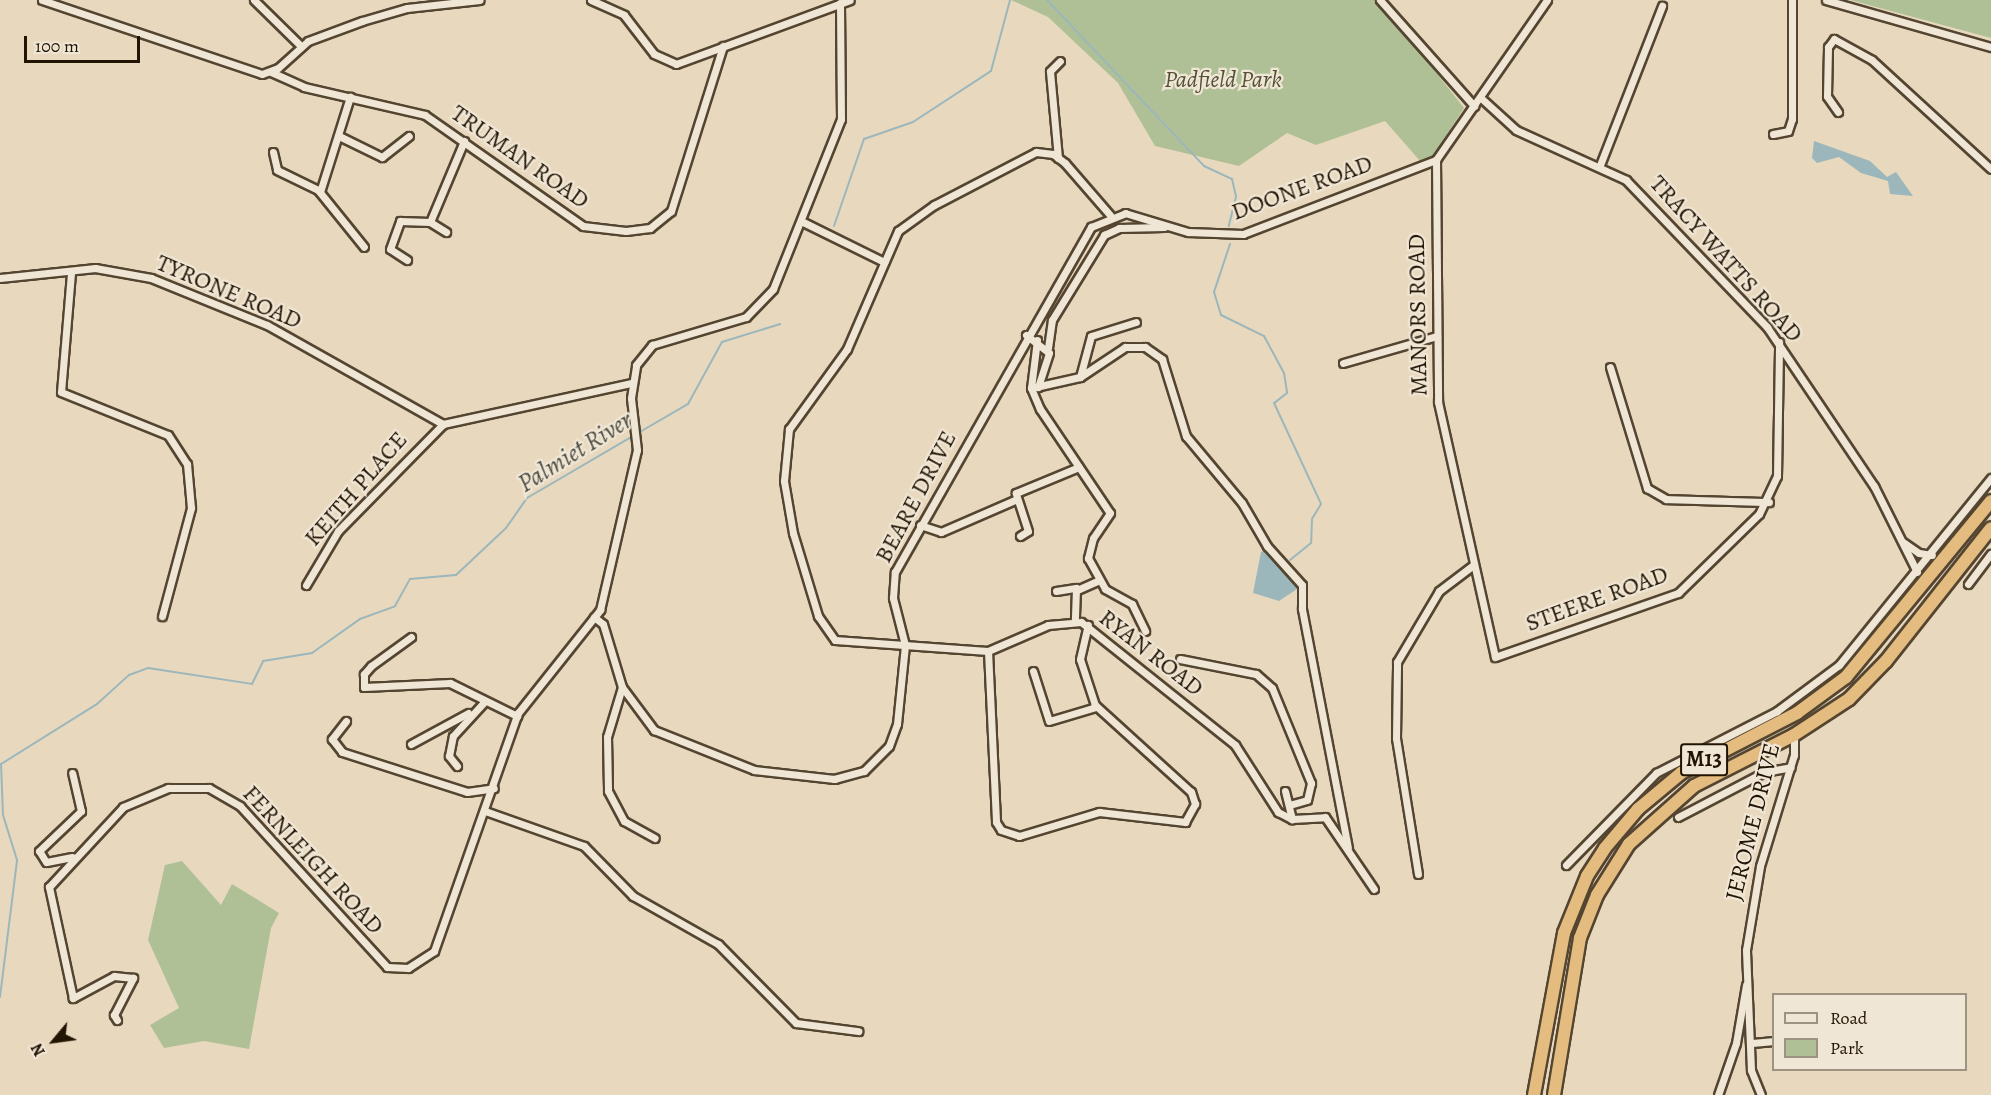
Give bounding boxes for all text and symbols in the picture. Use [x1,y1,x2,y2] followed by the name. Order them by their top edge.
[27,24,142,62] scale bar
[35,34,79,58] text: 100 m
[1164,66,1282,94] park label: Padfield Park
[446,99,594,215] street label: TRUMAN ROAD
[1228,149,1376,227] street label: DOONE ROAD
[1643,170,1809,348] street label: TRACY WATTS ROAD
[1402,234,1434,396] street label: MANORS ROAD
[152,248,306,336] street label: TYRONE ROAD
[512,405,638,499] water label: Palmiet River
[298,426,414,552] street label: KEITH PLACE
[869,426,963,568] street label: BEARE DRIVE
[1522,560,1672,638] street label: STEERE ROAD
[1093,603,1209,703] street label: RYAN ROAD
[1720,740,1786,904] street label: JEROME DRIVE
[1680,741,1728,779] road number: M13
[236,779,390,941] street label: FERNLEIGH ROAD
[1772,993,1967,1071] legend
[1830,1006,1867,1030] text: Road
[24,1011,84,1071] north arrow
[1830,1036,1864,1060] text: Park
[26,1039,51,1060] text: N

